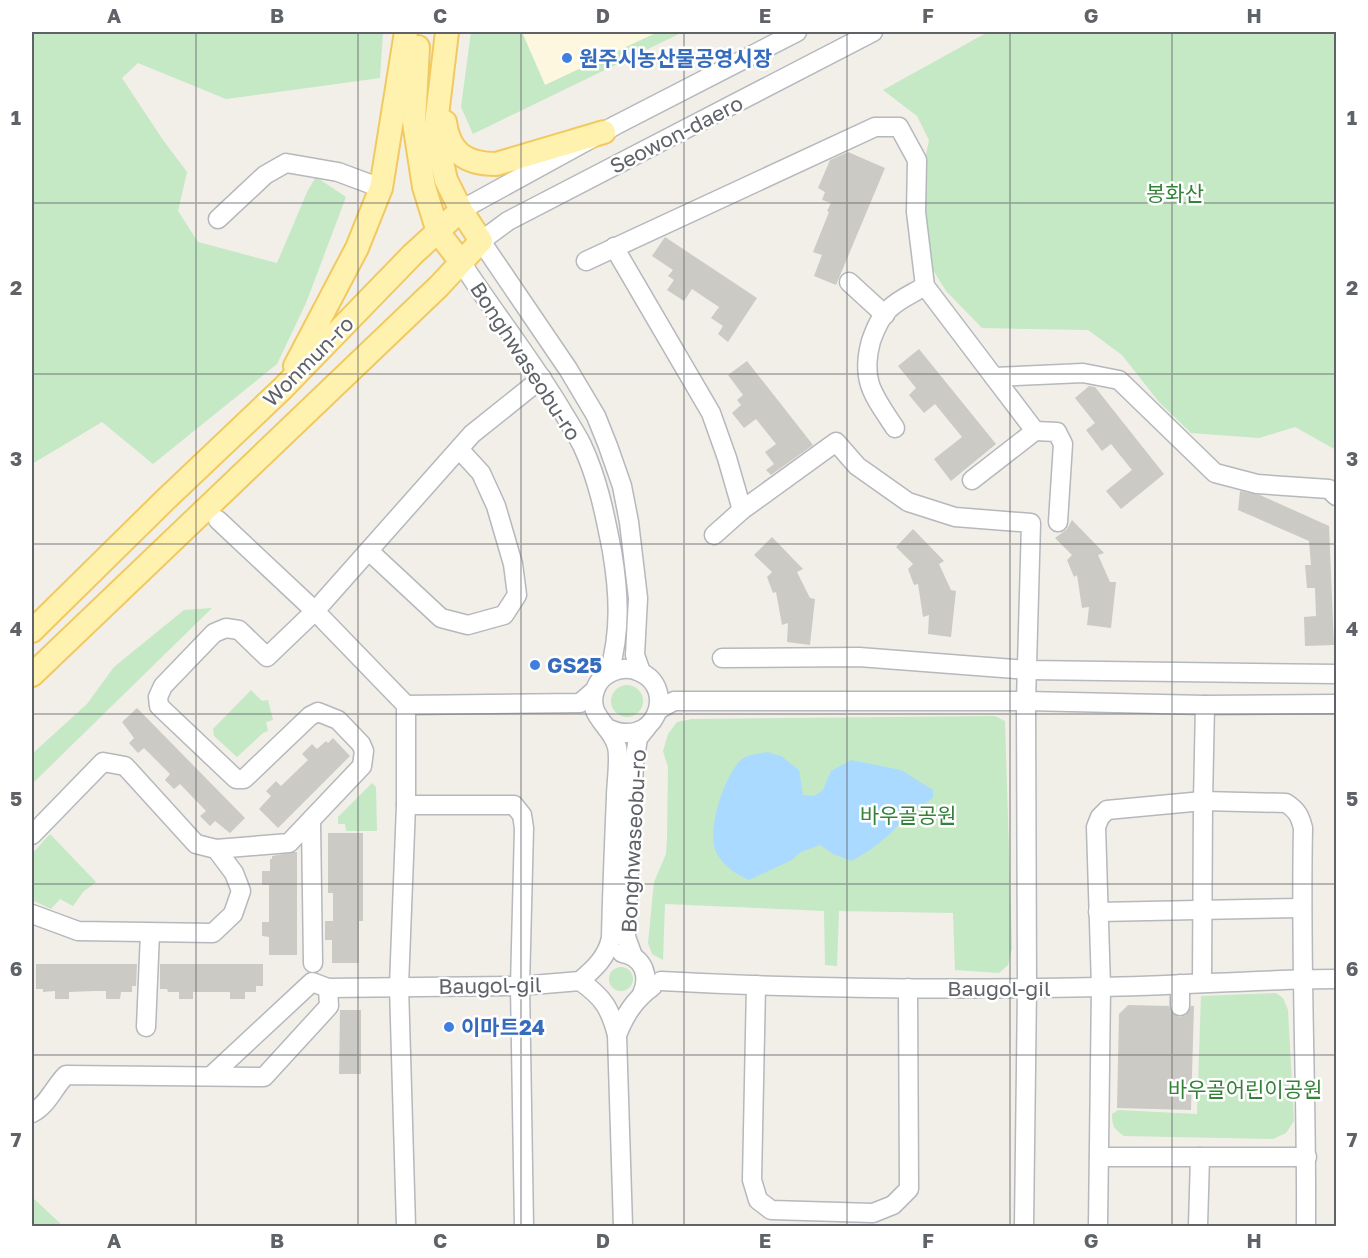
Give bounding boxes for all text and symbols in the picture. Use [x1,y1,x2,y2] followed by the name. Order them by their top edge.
[107,3,121,27] text: A
[270,3,284,27] text: B
[433,3,447,27] text: C
[596,3,610,27] text: D
[759,3,771,27] text: E
[922,3,934,27] text: F
[1084,3,1098,27] text: G
[1246,3,1262,27] text: H
[579,45,772,71] place label: 원주시농산물공영시장
[560,51,574,65] marker: 원주시농산물공영시장
[605,89,747,179] street label: Seowon-daero
[11,105,21,129] text: 1
[1347,105,1357,129] text: 1
[1146,180,1204,206] park label: 봉화산
[10,275,22,299] text: 2
[1346,275,1358,299] text: 2
[465,277,587,445] street label: Bonghwaseobu-ro
[257,310,359,412] street label: Wonmun-ro
[10,446,22,470] text: 3
[1346,446,1358,470] text: 3
[10,616,22,640] text: 4
[1346,616,1358,640] text: 4
[547,652,602,678] place label: GS25
[528,658,542,672] marker: GS25
[615,749,651,933] street label: Bonghwaseobu-ro
[10,786,22,810] text: 5
[1346,786,1358,810] text: 5
[860,802,956,828] park label: 바우골공원
[10,956,22,980] text: 6
[1346,956,1358,980] text: 6
[438,971,542,999] street label: Baugol-gil
[947,975,1051,1001] street label: Baugol-gil
[461,1014,545,1040] place label: 이마트24
[442,1020,456,1034] marker: 이마트24
[1168,1076,1322,1102] park label: 바우골어린이공원
[11,1127,22,1151] text: 7
[1347,1127,1358,1151] text: 7
[107,1228,121,1252] text: A
[270,1228,284,1252] text: B
[433,1228,447,1252] text: C
[596,1228,610,1252] text: D
[759,1228,771,1252] text: E
[922,1228,934,1252] text: F
[1084,1228,1098,1252] text: G
[1246,1228,1262,1252] text: H

